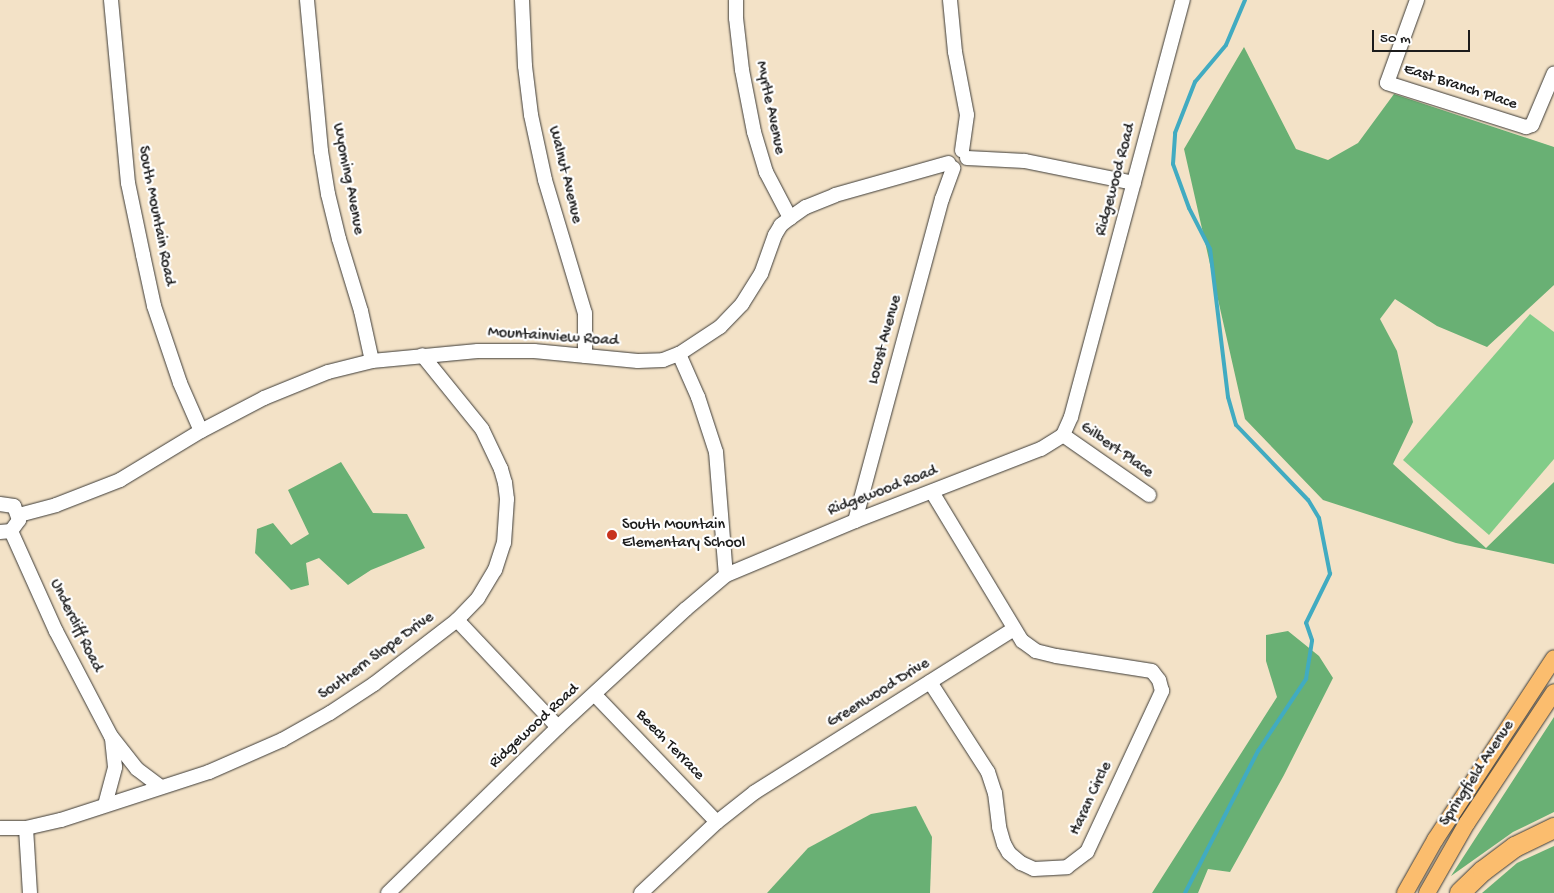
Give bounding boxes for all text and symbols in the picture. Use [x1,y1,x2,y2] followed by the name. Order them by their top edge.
[1374,20,1472,52] scale bar
[1380,30,1411,48] text: 50 m
[750,60,788,156] street label: Myrtle Avenue
[1401,61,1519,115] street label: East Branch Place
[327,122,367,236] street label: Wyoming Avenue
[1093,122,1141,238] street label: Ridgewood Road
[543,124,585,226] street label: Walnut Avenue
[132,145,178,287] street label: South Mountain Road
[865,293,907,387] street label: Locust Avenue
[487,324,619,352] street label: Mountainview Road
[1076,419,1156,483] street label: Gilbert Place
[826,462,940,522] street label: Ridgewood Road
[622,516,745,554] place label: South Mountain Elementary School
[606,529,618,541] marker: South Mountain Elementary School
[44,576,106,676] street label: Undercliff Road
[316,609,438,705] street label: Southern Slope Drive
[824,655,934,733] street label: Greenwood Drive
[486,681,584,773] street label: Ridgewood Road
[631,707,707,785] street label: Beech Terrace
[1437,717,1519,831] street label: Springfield Avenue
[1067,759,1117,839] street label: Haran Circle

